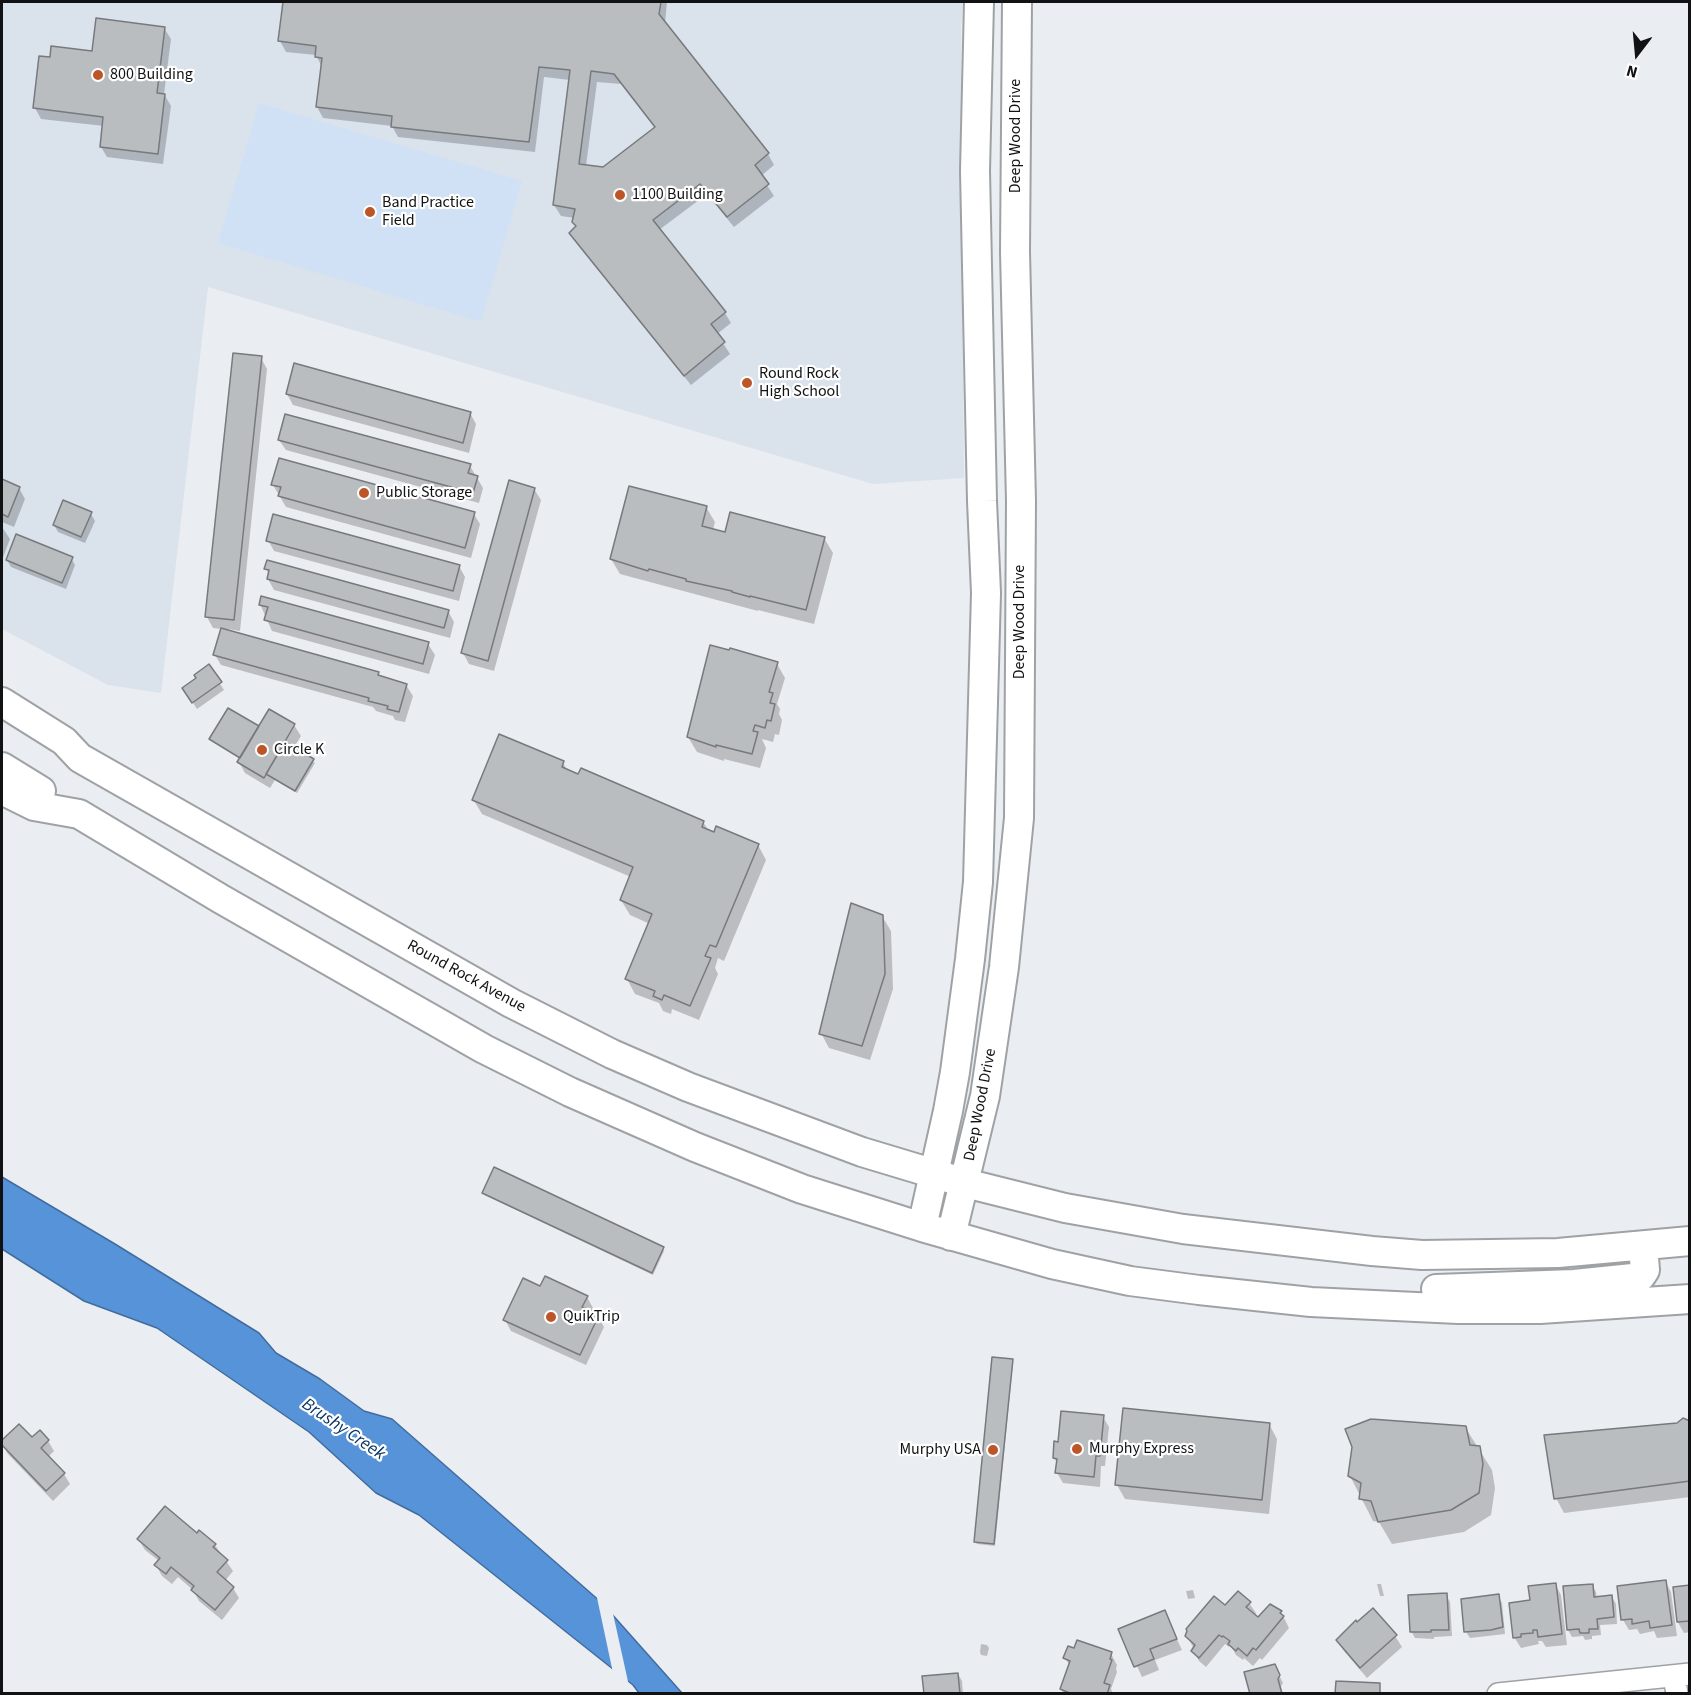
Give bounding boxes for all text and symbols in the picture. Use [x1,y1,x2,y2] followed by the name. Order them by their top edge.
[1607,24,1667,84] north arrow
[1624,59,1640,83] text: N
[110,65,193,85] place label: 800 Building
[91,68,105,82] marker: 800 Building
[1006,79,1026,193] street label: Deep Wood Drive
[632,185,723,205] place label: 1100 Building
[613,188,627,202] marker: 1100 Building
[382,193,474,231] place label: Band Practice Field
[363,205,377,219] marker: Band Practice Field
[759,364,839,402] place label: Round Rock High School
[740,376,754,390] marker: Round Rock High School
[376,483,472,503] place label: Public Storage
[357,486,371,500] marker: Public Storage
[1010,565,1030,679] street label: Deep Wood Drive
[274,740,324,760] place label: Circle K
[255,743,269,757] marker: Circle K
[403,936,529,1018] street label: Round Rock Avenue
[961,1047,1001,1163] street label: Deep Wood Drive
[563,1307,620,1327] place label: QuikTrip
[544,1310,558,1324] marker: QuikTrip
[297,1394,389,1466] water label: Brushy Creek
[1089,1439,1194,1459] place label: Murphy Express
[899,1440,981,1460] place label: Murphy USA
[1070,1442,1084,1456] marker: Murphy Express
[986,1443,1000,1457] marker: Murphy USA

